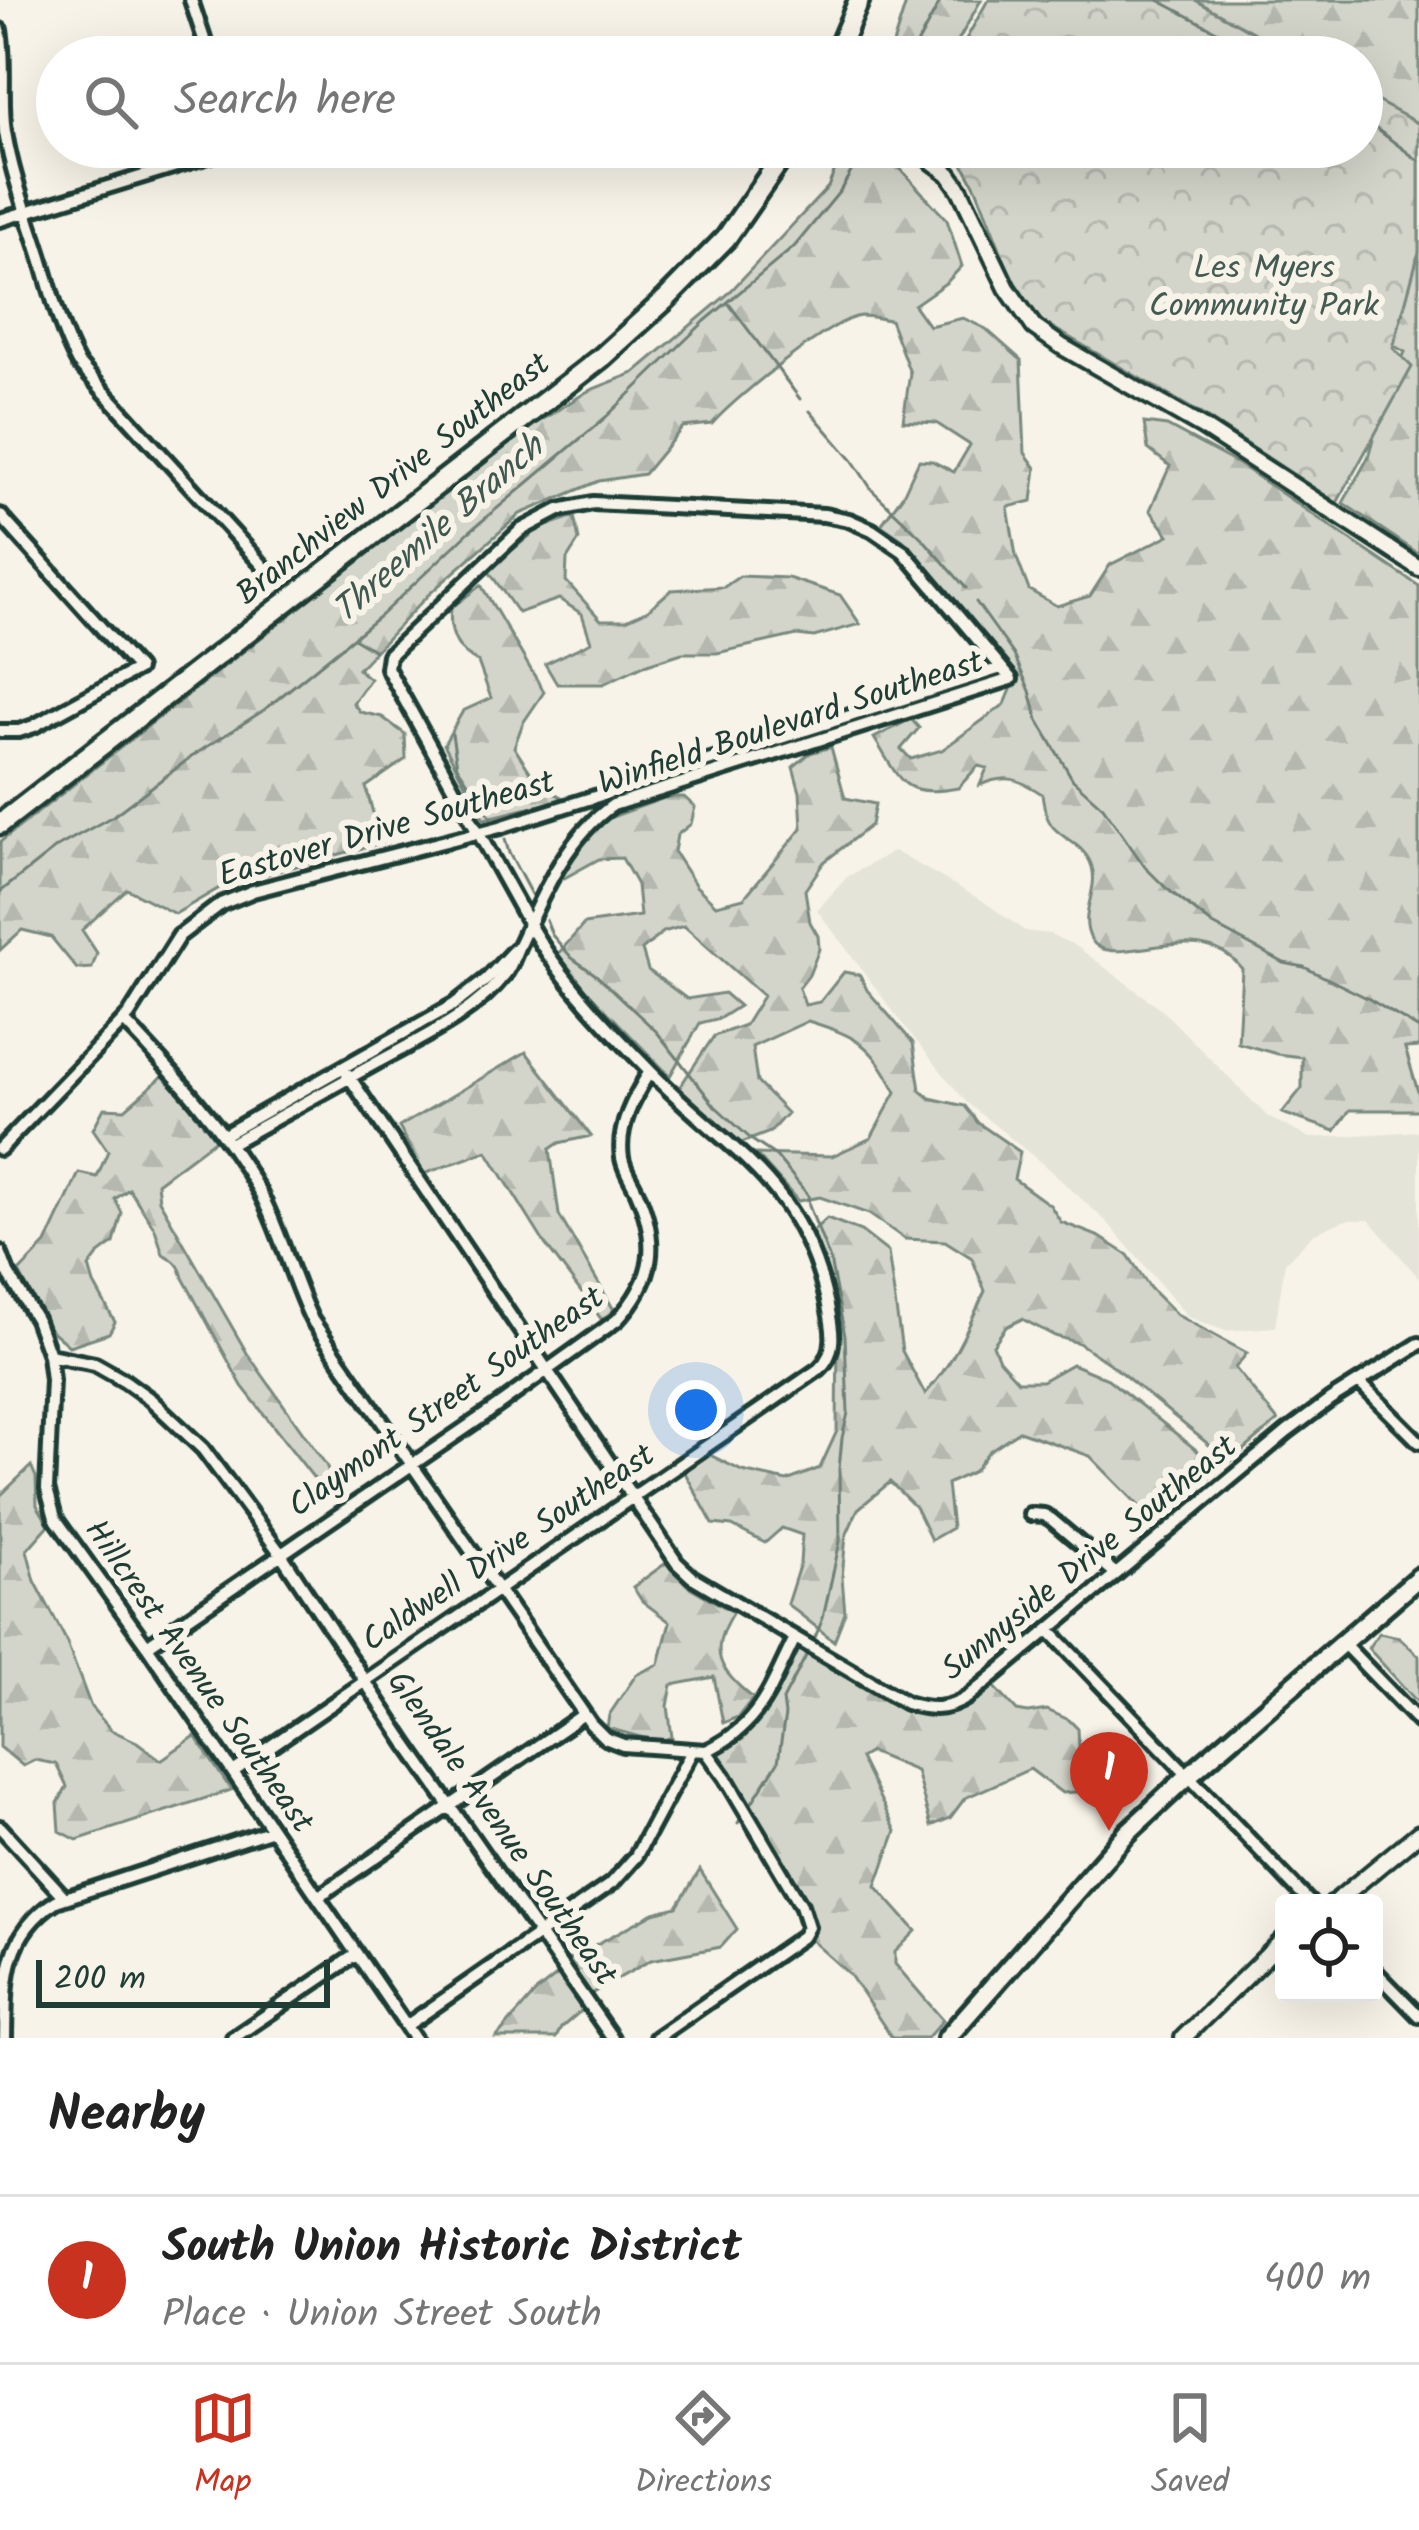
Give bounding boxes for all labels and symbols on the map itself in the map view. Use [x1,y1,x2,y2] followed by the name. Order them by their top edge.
[1149,243,1379,334] park label: Les Myers Community Park
[225,339,564,620] street label: Branchview Drive Southeast
[320,420,560,639] water label: Threemile Branch
[592,636,992,811] street label: Winfield Boulevard Southeast
[213,756,563,903] street label: Eastover Drive Southeast
[278,1273,617,1533] street label: Claymont Street Southeast
[666,1380,726,1440] your location
[930,1422,1251,1696] street label: Sunnyside Drive Southeast
[351,1430,668,1667] street label: Caldwell Drive Southeast
[69,1509,327,1846] street label: Hillcrest Avenue Southeast
[372,1660,631,1999] street label: Glendale Avenue Southeast
[1070,1732,1148,1831] pin: 1
[36,1954,330,2007] scale bar

